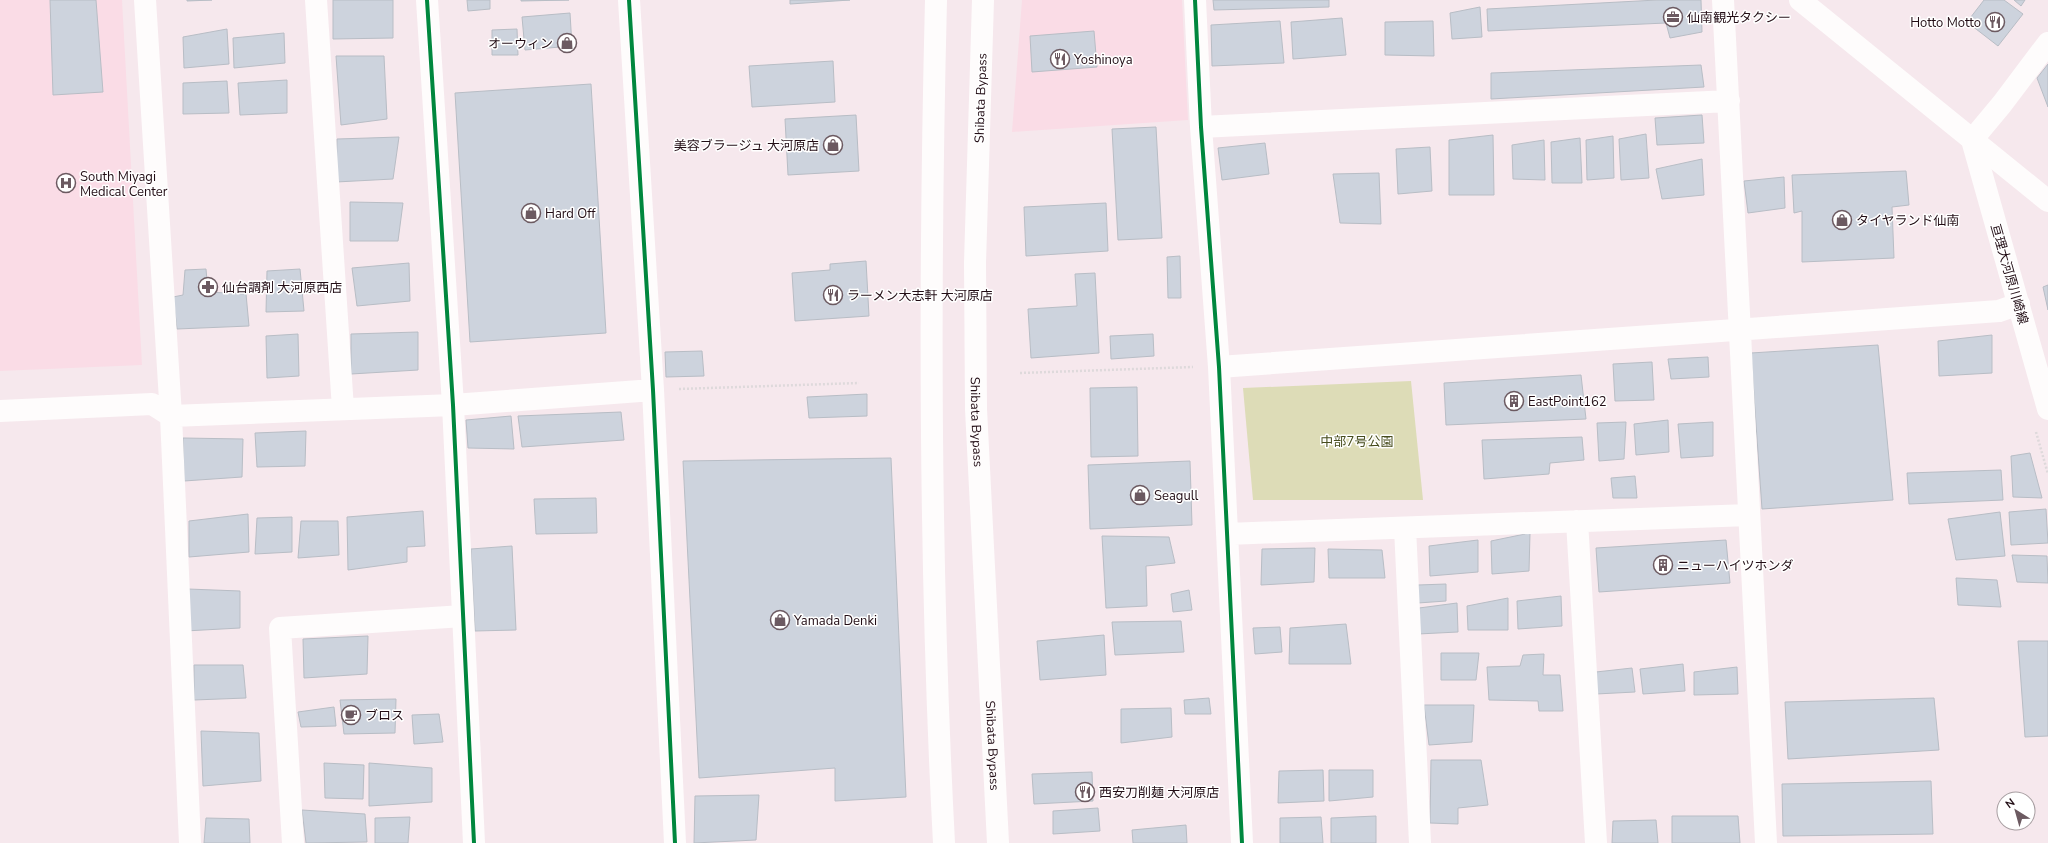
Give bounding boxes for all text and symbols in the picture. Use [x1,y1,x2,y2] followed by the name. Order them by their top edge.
[1662,6,1684,28] office icon: 仙南観光タクシー
[1687,9,1791,27] place label: 仙南観光タクシー
[1984,11,2006,33] restaurant icon: Hotto Motto
[1910,14,1981,32] place label: Hotto Motto
[556,32,578,54] shop icon: オーウィン
[488,35,553,53] place label: オーウィン
[1049,48,1071,70] restaurant icon: Yoshinoya
[1073,51,1133,69] place label: Yoshinoya
[970,53,992,143] street label: Shibata Bypass
[822,134,844,156] shop icon: 美容ブラージュ 大河原店
[674,137,819,155] place label: 美容ブラージュ 大河原店
[80,168,168,201] place label: South Miyagi Medical Center
[55,172,77,194] hospital icon: South Miyagi Medical Center
[520,202,542,224] shop icon: Hard Off
[545,205,596,223] place label: Hard Off
[1831,209,1853,231] shop icon: タイヤランド仙南
[1856,212,1960,230] place label: タイヤランド仙南
[1986,222,2032,327] street label: 亘理大河原川崎線
[197,276,219,298] pharmacy icon: 仙台調剤 大河原西店
[222,279,342,297] place label: 仙台調剤 大河原西店
[822,284,844,306] restaurant icon: ラーメン大志軒 大河原店
[847,287,993,305] place label: ラーメン大志軒 大河原店
[966,377,987,467] street label: Shibata Bypass
[1503,390,1525,412] building icon: EastPoint162
[1528,393,1607,411] place label: EastPoint162
[1321,433,1393,451] park label: 中部7号公園
[1129,484,1151,506] shop icon: Seagull
[1154,487,1199,505] place label: Seagull
[1652,554,1674,576] building icon: ニューハイツホンダ
[1677,557,1793,575] place label: ニューハイツホンダ
[769,609,791,631] shop icon: Yamada Denki
[793,612,877,630] place label: Yamada Denki
[981,700,1003,791] street label: Shibata Bypass
[340,704,362,726] cafe icon: ブロス
[365,707,404,725] place label: ブロス
[1074,781,1096,803] restaurant icon: 西安刀削麺 大河原店
[1099,784,1219,802] place label: 西安刀削麺 大河原店
[1996,791,2036,831] north arrow
[2002,795,2018,812] text: N

